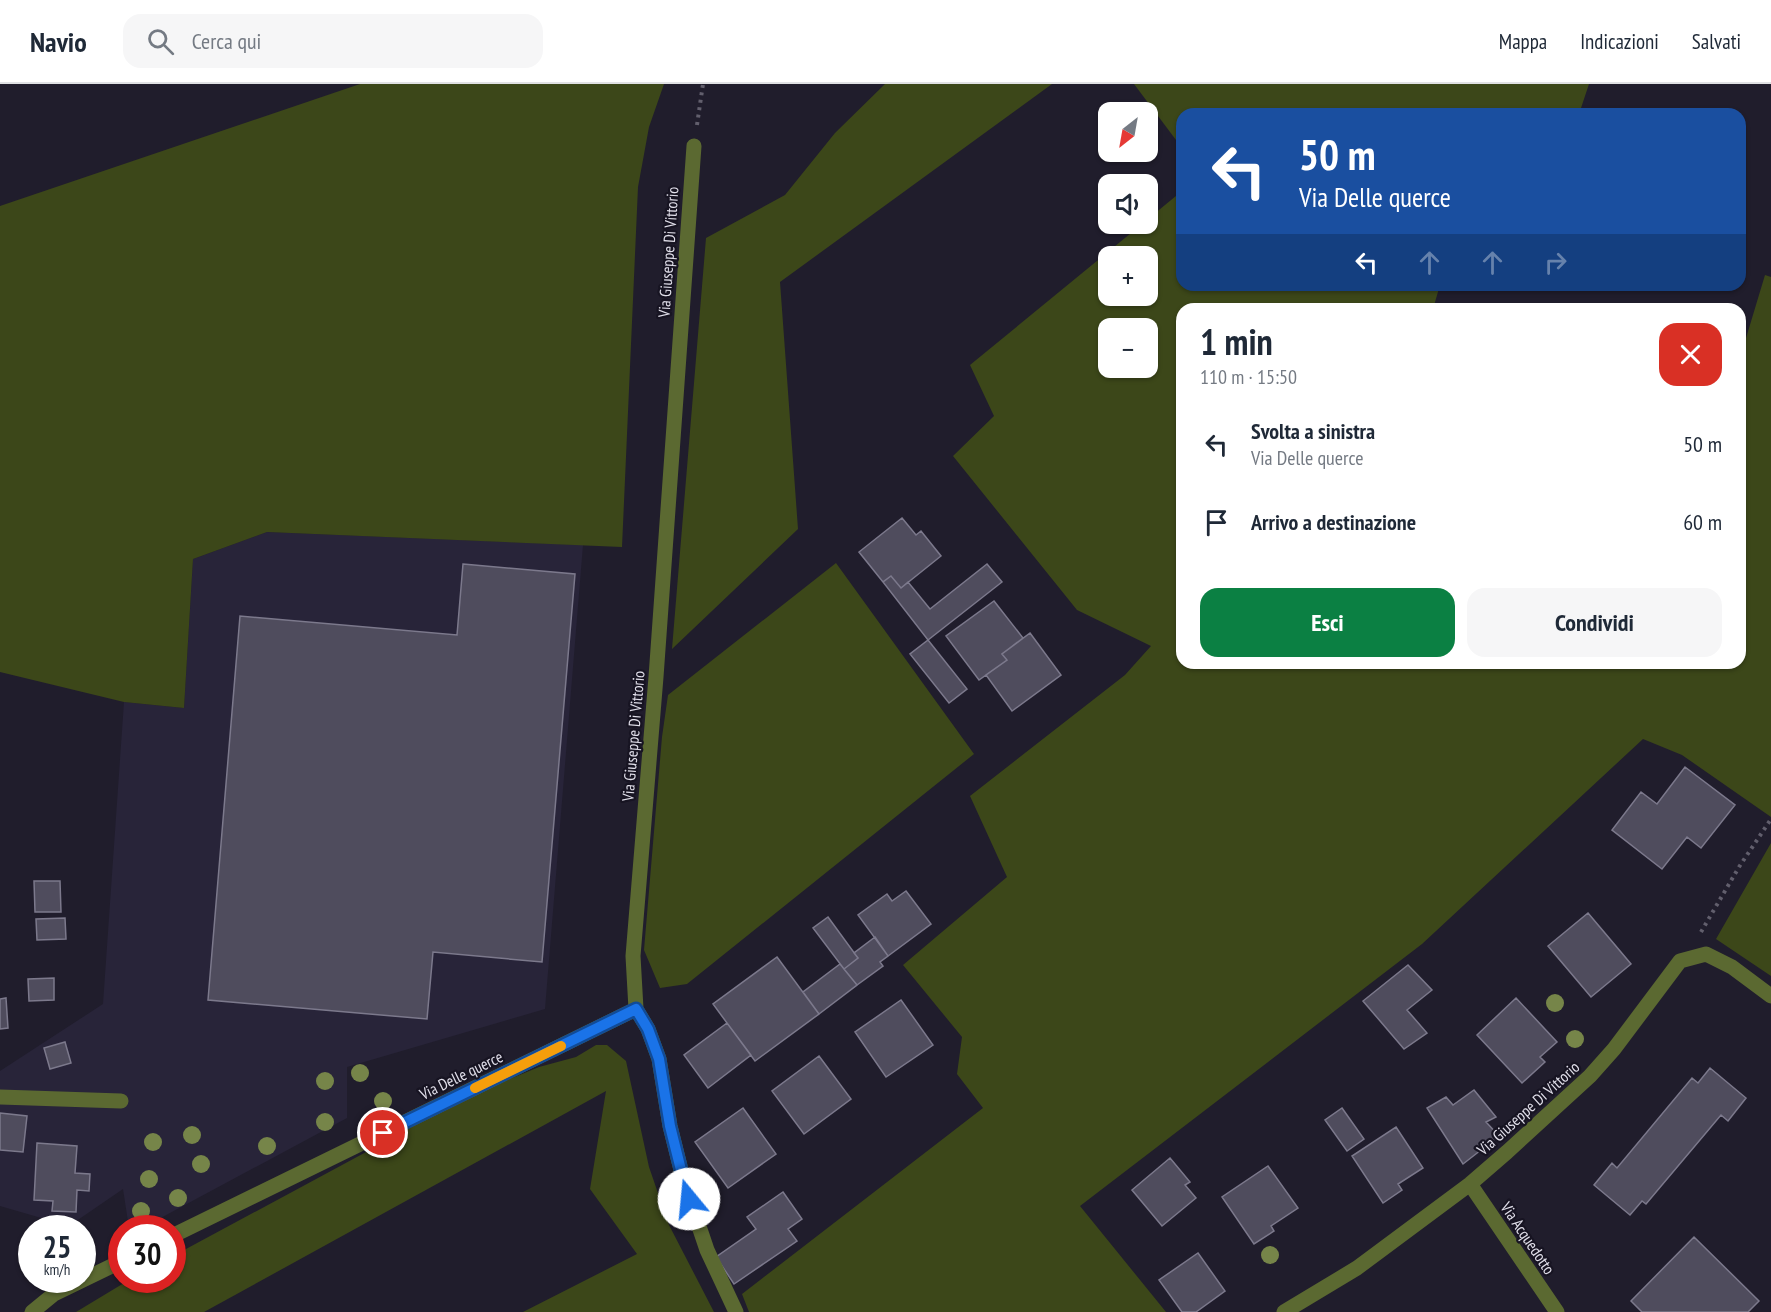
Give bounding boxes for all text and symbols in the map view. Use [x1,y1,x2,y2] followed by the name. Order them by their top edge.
[123,14,543,68] search box
[30,23,87,60] text: Navio
[144,25,177,58] icon: search
[192,27,261,55] text: Cerca qui
[1499,28,1547,55] text: Mappa
[1580,28,1659,55] text: Indicazioni
[1692,28,1741,55] text: Salvati
[1098,102,1158,162] north arrow
[1098,102,1158,378] map controls
[1299,127,1376,182] text: 50 m
[1200,132,1278,210] icon: left
[1098,174,1158,234] button: sound
[1299,180,1451,214] text: Via Delle querce
[653,186,683,319] street label: Via Giuseppe Di Vittorio
[1098,246,1158,306] button: +
[1350,246,1383,279] icon: left
[1413,246,1446,279] icon: ahead
[1476,246,1509,279] icon: ahead
[1539,246,1572,279] icon: right
[1098,318,1158,378] button: −
[1200,318,1273,365] text: 1 min
[1659,323,1722,386] button: close
[1200,364,1297,390] text: 110 m · 15:50
[1251,417,1375,445] text: Svolta a sinistra
[1200,428,1233,461] icon: left
[1683,430,1722,458] text: 50 m
[1251,445,1364,471] text: Via Delle querce
[1200,506,1233,539] icon: arrive
[1251,508,1416,536] text: Arrivo a destinazione
[1683,508,1722,536] text: 60 m
[1200,588,1455,657] button: Esci
[1467,588,1722,657] button: Condividi
[617,670,649,803] street label: Via Giuseppe Di Vittorio
[415,1046,506,1104] street label: Via Delle querce
[1472,1057,1583,1160] street label: Via Giuseppe Di Vittorio
[357,1107,408,1158] pin
[366,1116,399,1149] icon: arrive
[657,1167,721,1231] position arrow
[1496,1197,1560,1278] street label: Via Acquedotto
[108,1215,186,1293] speed limit sign: 30
[43,1227,71,1266] text: 25
[44,1260,70,1279] text: km/h

